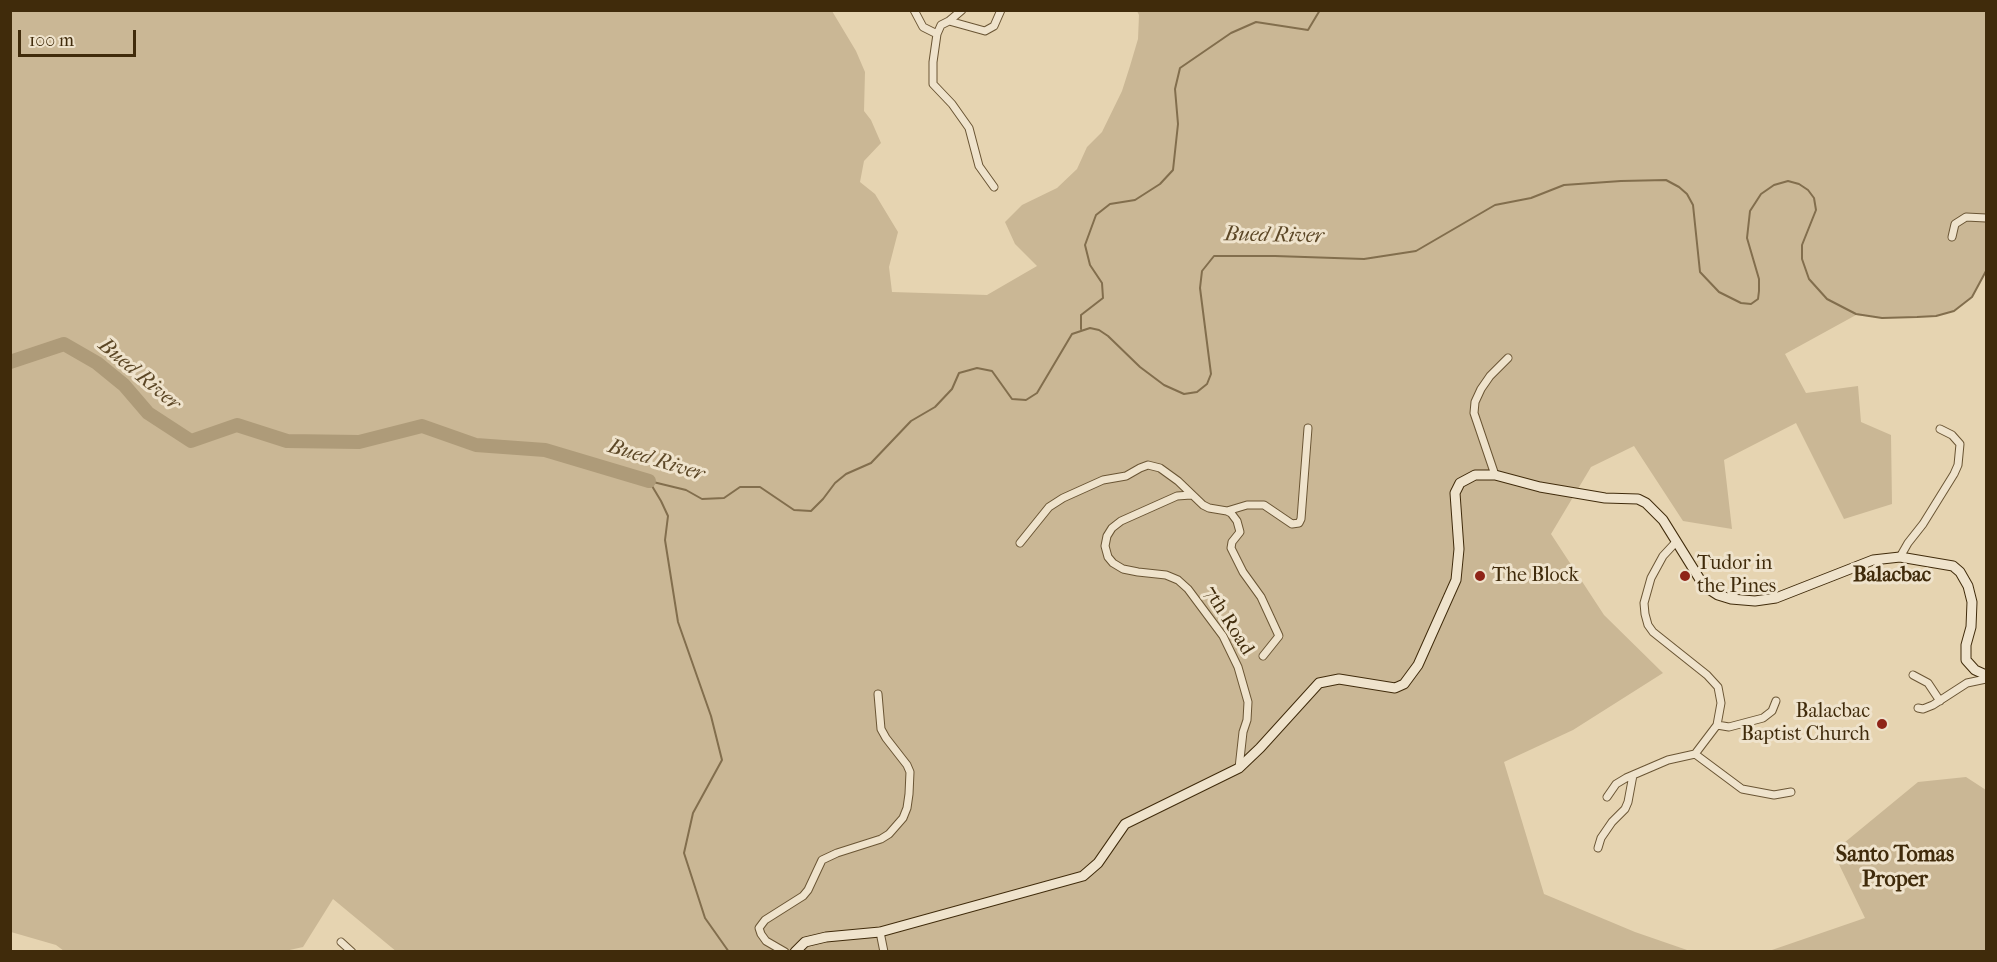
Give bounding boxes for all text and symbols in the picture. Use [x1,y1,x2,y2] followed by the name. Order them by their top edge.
[21,18,140,56] scale bar
[29,30,74,51] text: 100 m
[1224,223,1324,249] water label: Bued River
[93,333,185,417] water label: Bued River
[605,434,707,488] water label: Bued River
[1697,552,1776,599] place label: Tudor in the Pines
[1853,563,1931,589] district label: Balacbac
[1492,564,1579,588] place label: The Block
[1473,569,1487,583] marker: The Block
[1678,569,1692,583] marker: Tudor in the Pines
[1197,582,1259,660] street label: 7th Road
[1741,700,1870,747] place label: Balacbac Baptist Church
[1875,717,1889,731] marker: Balacbac Baptist Church
[1836,843,1954,894] district label: Santo Tomas Proper

